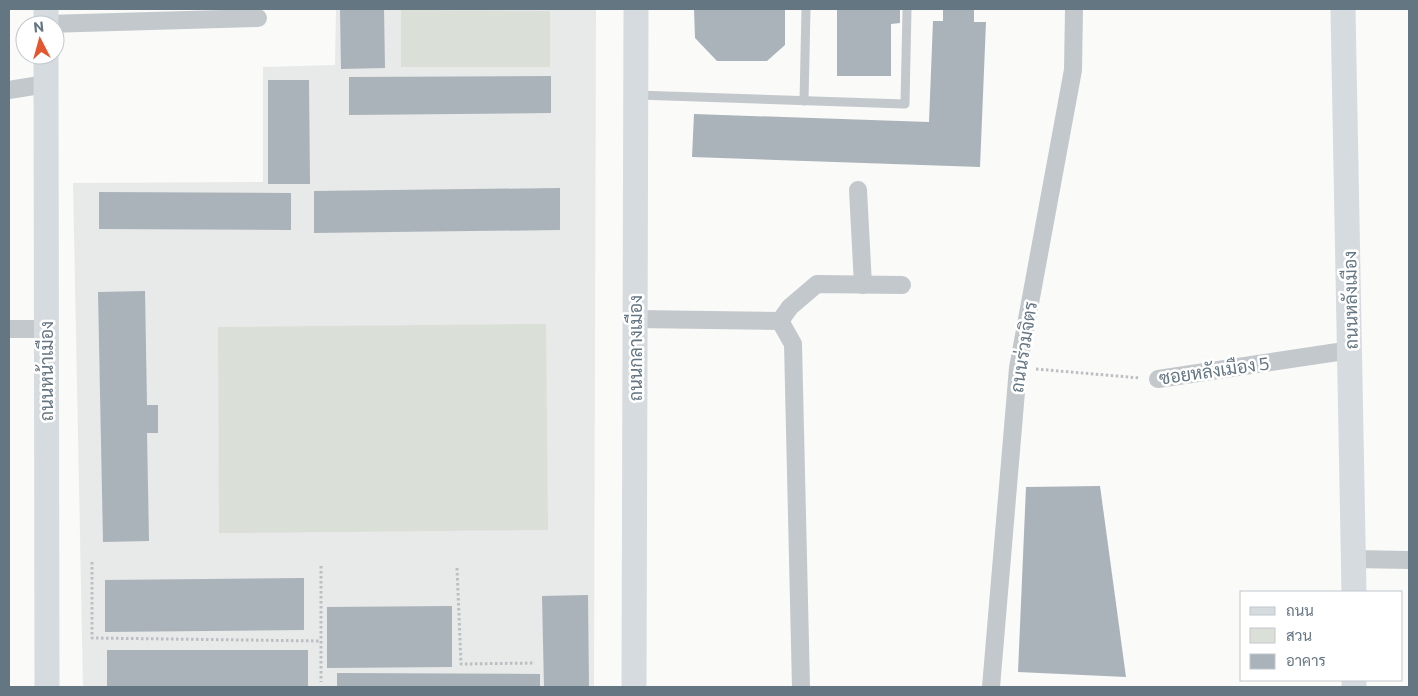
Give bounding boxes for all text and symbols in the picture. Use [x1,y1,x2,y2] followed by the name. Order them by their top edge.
[15,15,65,65] north arrow
[32,18,45,36] text: N
[1338,250,1362,350] street label: ถนนหลังเมือง
[624,295,646,401] street label: ถนนกลางเมือง
[1005,300,1041,394] street label: ถนนร่วมจิตร
[35,321,57,421] street label: ถนนหน้าเมือง
[1157,351,1271,389] street label: ซอยหลังเมือง 5
[1240,591,1403,681] legend
[1286,601,1314,619] text: ถนน
[1286,626,1312,644] text: สวน
[1286,651,1326,669] text: อาคาร

